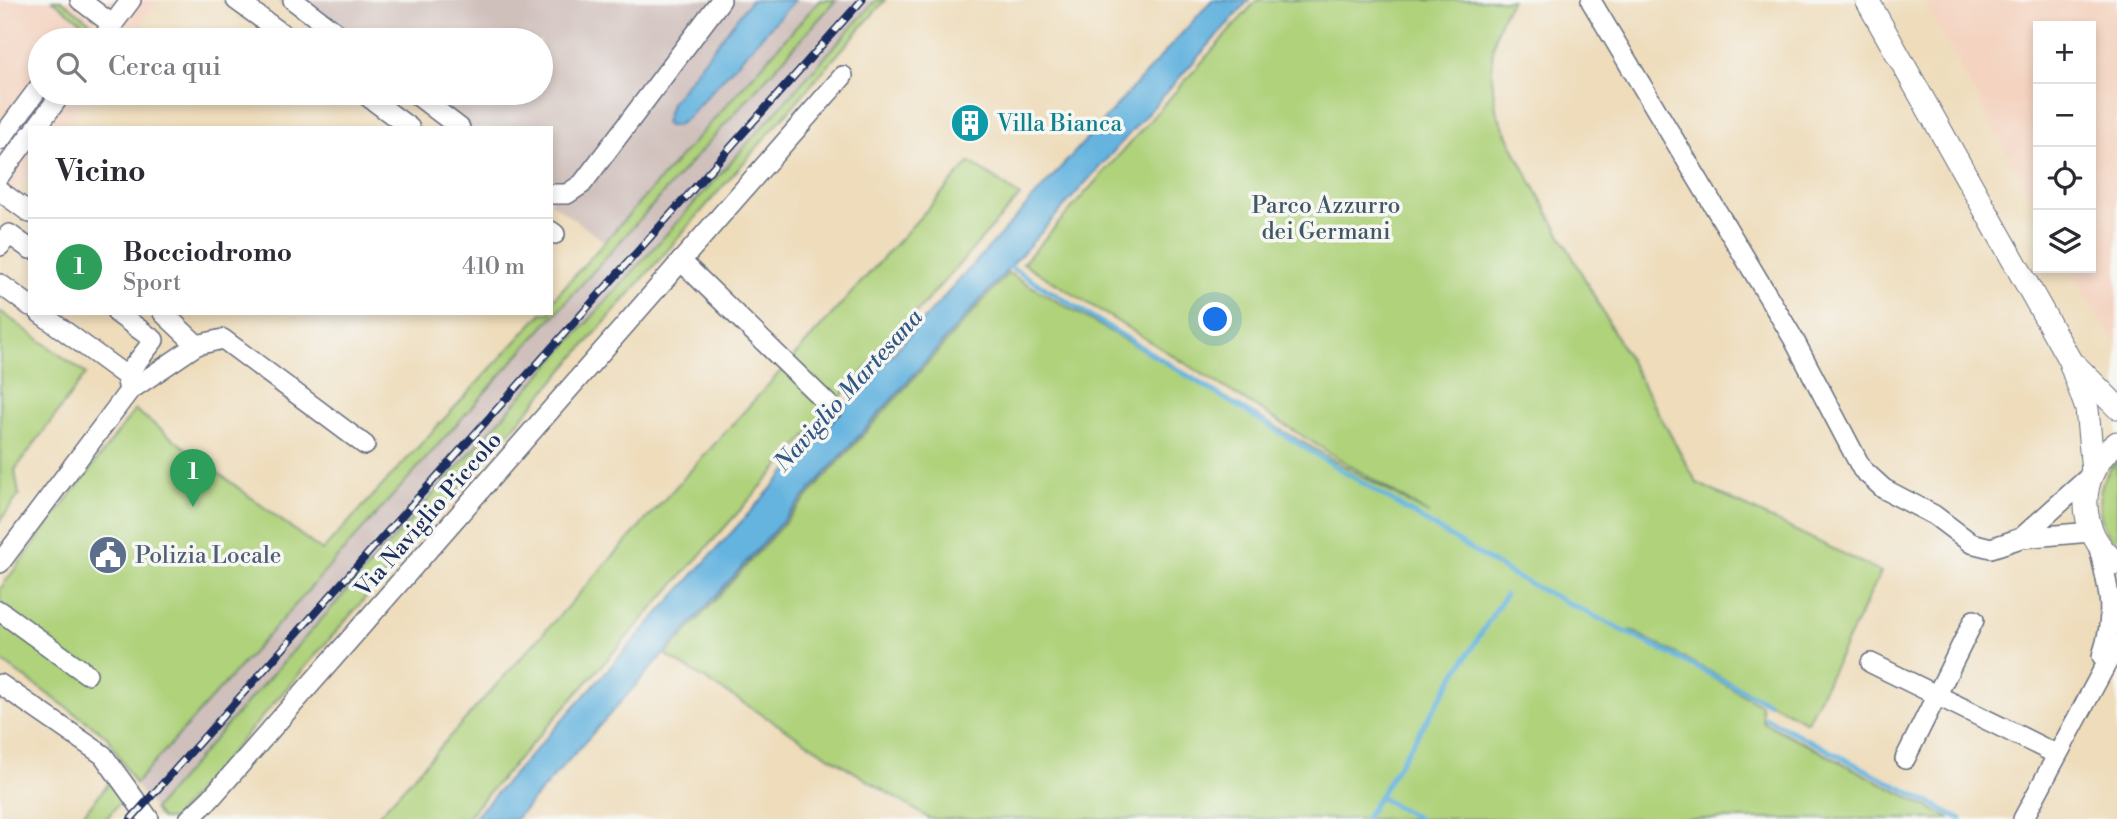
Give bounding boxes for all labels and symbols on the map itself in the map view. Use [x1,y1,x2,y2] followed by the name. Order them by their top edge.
[949,102,991,144] building icon: Villa Bianca
[996,110,1122,138] place label: Villa Bianca
[1251,192,1401,246] park label: Parco Azzurro dei Germani
[1198,302,1232,336] your location
[767,303,930,479] water label: Naviglio Martesana
[349,426,508,604] street label: Via Naviglio Piccolo
[170,449,216,507] pin: 1
[87,534,129,576] public building icon: Polizia Locale
[135,542,281,570] place label: Polizia Locale

